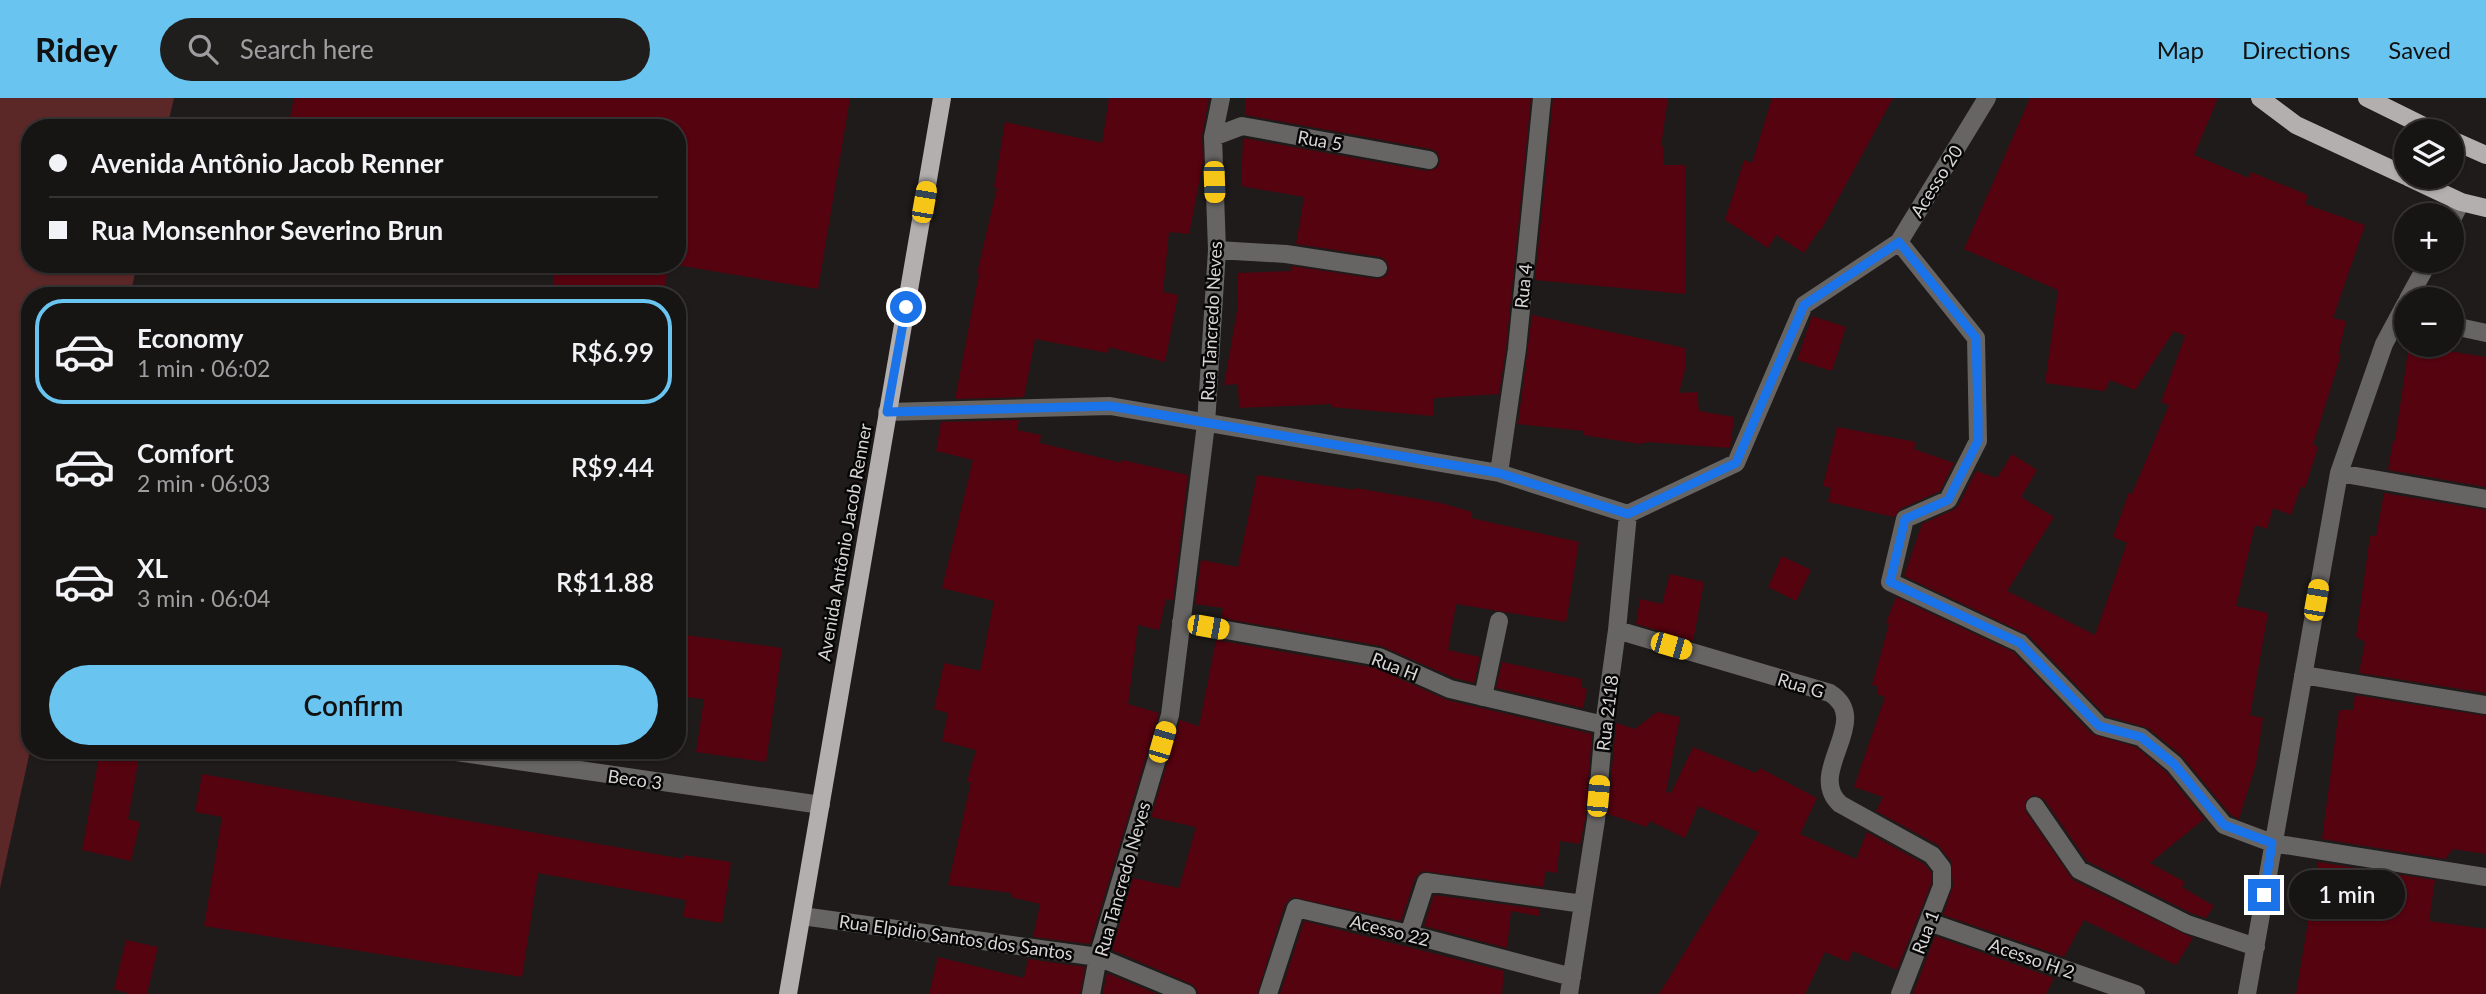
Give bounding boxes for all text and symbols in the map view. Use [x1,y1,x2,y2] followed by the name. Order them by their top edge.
[160,18,650,81] search box
[35,29,118,69] text: Ridey
[184,30,222,68] icon: search
[240,33,374,65] text: Search here
[2157,35,2204,64] text: Map
[2242,35,2350,64] text: Directions
[2388,35,2451,64] text: Saved
[2394,119,2464,357] map controls
[2394,119,2464,189] button: layers
[1296,125,1344,155] street label: Rua 5
[1905,141,1967,221] street label: Acesso 20
[91,147,443,179] text: Avenida Antônio Jacob Renner
[1203,161,1226,203] car
[911,179,938,225] car
[2394,203,2464,273] button: +
[91,214,443,246] text: Rua Monsenhor Severino Brun
[1196,240,1226,401] street label: Rua Tancredo Neves
[1510,263,1536,309] street label: Rua 4
[2394,287,2464,357] button: −
[890,291,922,323] route start
[53,320,116,383] icon: car
[137,322,243,354] text: Economy
[571,336,654,368] text: R$6.99
[137,354,270,382] text: 1 min · 06:02
[812,421,876,662] street label: Avenida Antônio Jacob Renner
[53,435,116,498] icon: car
[137,437,234,469] text: Comfort
[571,451,654,483] text: R$9.44
[137,469,270,497] text: 2 min · 06:03
[53,550,116,613] icon: car
[137,552,168,584] text: XL
[556,566,654,598] text: R$11.88
[2303,577,2330,623] car
[137,584,270,612] text: 3 min · 06:04
[1186,613,1231,641] car
[1648,630,1695,662] car
[1369,647,1421,685] street label: Rua H
[49,665,658,745] button: Confirm
[1775,668,1827,702] street label: Rua G
[1591,674,1623,752] street label: Rua 2118
[1147,719,1178,765] car
[606,764,664,794] street label: Beco 3
[1586,774,1611,818] car
[1089,799,1155,959] street label: Rua Tancredo Neves
[2288,870,2404,920] callout: 1 min
[2248,879,2280,911] route end
[2319,880,2375,908] text: 1 min
[1907,907,1943,957] street label: Rua 1
[838,910,1074,964] street label: Rua Elpidio Santos dos Santos
[1348,910,1432,950] street label: Acesso 22
[1986,933,2078,983] street label: Acesso H 2

